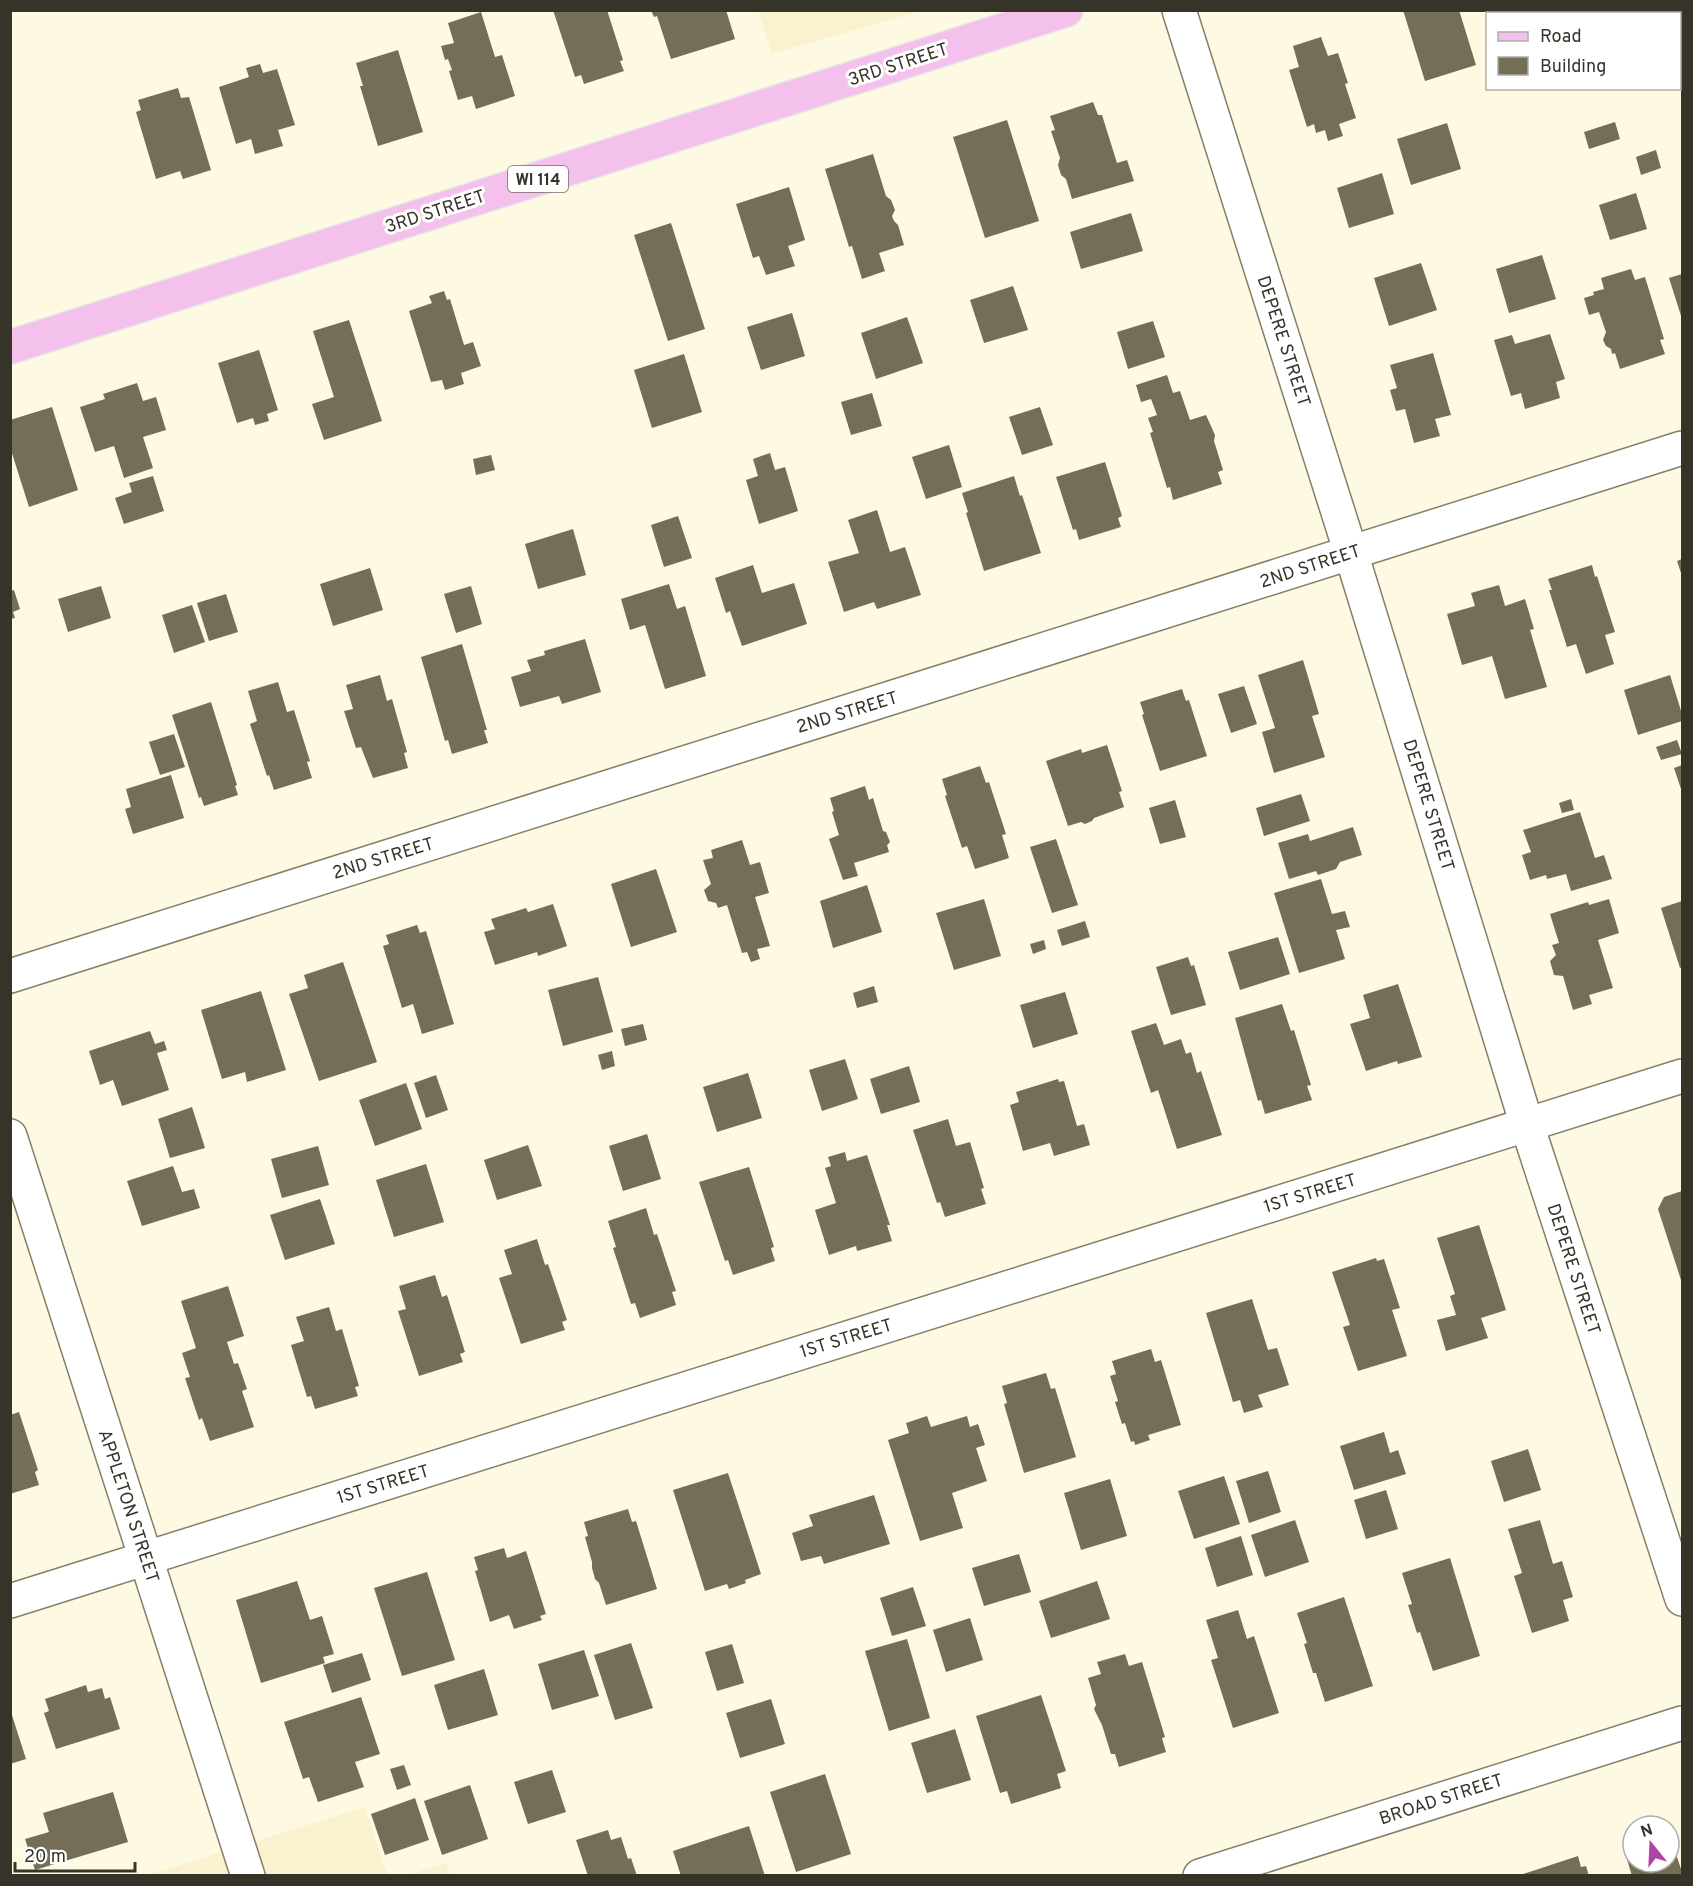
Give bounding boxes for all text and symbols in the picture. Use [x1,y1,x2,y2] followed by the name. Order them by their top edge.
[1486,12,1681,90] legend
[1540,26,1582,49] text: Road
[845,38,951,92] street label: 3RD STREET
[1540,56,1606,79] text: Building
[508,166,568,192] road number: WI 114
[382,185,488,239] street label: 3RD STREET
[1251,273,1315,410] street label: DEPERE STREET
[1257,540,1364,595] street label: 2ND STREET
[794,687,901,740] street label: 2ND STREET
[1397,737,1459,874] street label: DEPERE STREET
[330,833,437,886] street label: 2ND STREET
[1261,1169,1360,1219] street label: 1ST STREET
[1541,1201,1605,1338] street label: DEPERE STREET
[797,1314,896,1364] street label: 1ST STREET
[92,1427,163,1586] street label: APPLETON STREET
[334,1460,433,1510] street label: 1ST STREET
[1376,1770,1506,1831] street label: BROAD STREET
[1621,1814,1681,1874] north arrow
[1638,1820,1656,1843] text: N
[15,1835,135,1873] scale bar
[24,1846,66,1869] text: 20 m

